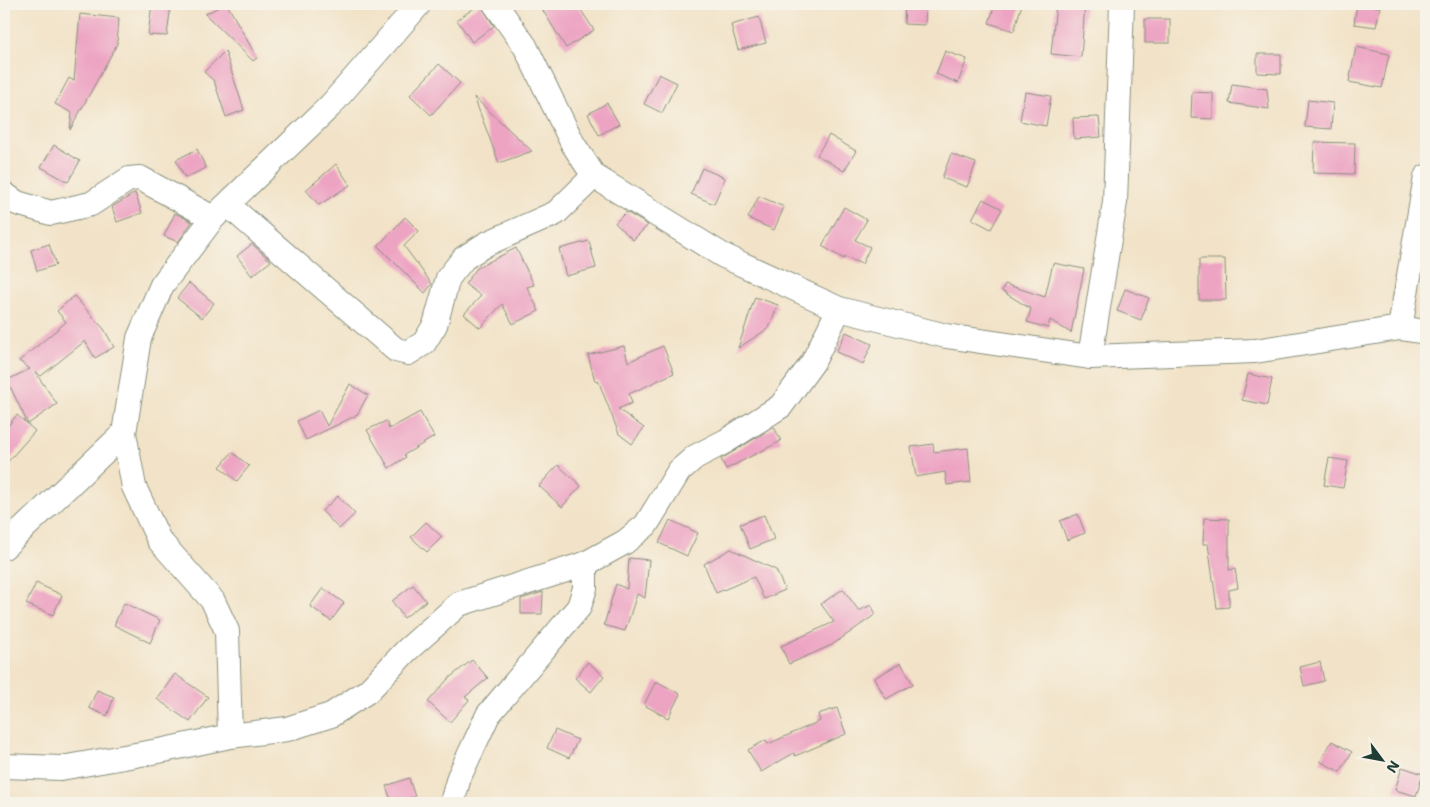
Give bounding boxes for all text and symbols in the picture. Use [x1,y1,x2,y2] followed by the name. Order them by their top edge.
[1358,734,1408,784] north arrow
[1382,757,1404,776] text: N

